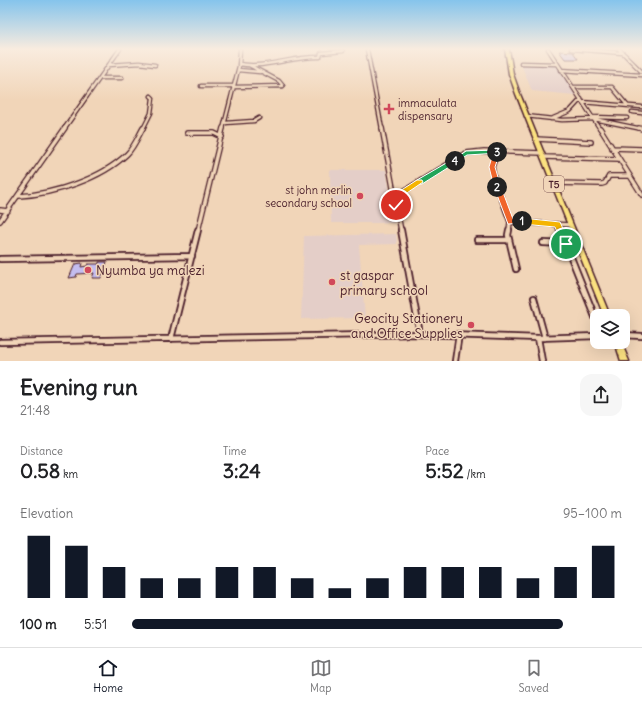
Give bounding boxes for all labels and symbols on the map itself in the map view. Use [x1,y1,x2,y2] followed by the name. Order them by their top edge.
[398,96,457,123] place label: immaculata dispensary
[383,103,395,115] marker: immaculata dispensary
[487,142,507,162] pin: 3
[445,151,465,171] pin: 4
[544,176,564,192] road number: T5
[487,177,507,197] pin: 2
[265,183,352,210] place label: st john merlin secondary school
[379,188,413,222] pin
[355,191,365,201] marker: st john merlin secondary school
[512,211,532,231] pin: 1
[549,227,583,261] pin
[96,262,205,279] place label: Nyumba ya malezi
[83,265,93,275] marker: Nyumba ya malezi
[340,267,428,299] place label: st gaspar primary school
[327,277,337,287] marker: st gaspar primary school
[351,310,463,342] place label: Geocity Stationery and Office Supplies
[466,320,476,330] marker: Geocity Stationery and Office Supplies

